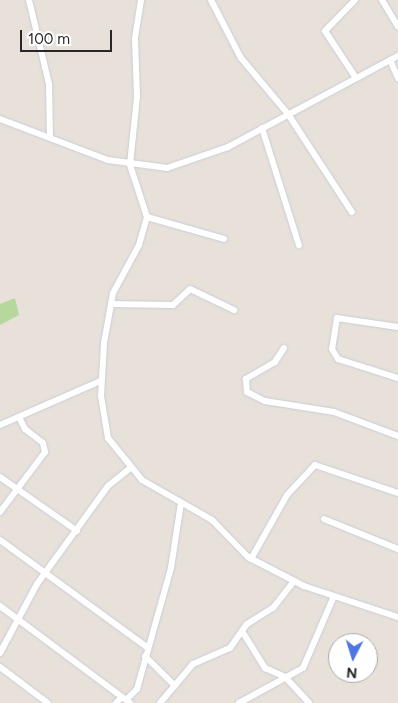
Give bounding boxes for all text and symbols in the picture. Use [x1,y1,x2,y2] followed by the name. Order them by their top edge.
[22,20,115,52] scale bar
[28,30,70,48] text: 100 m
[328,633,378,683] north arrow
[346,664,358,681] text: N

